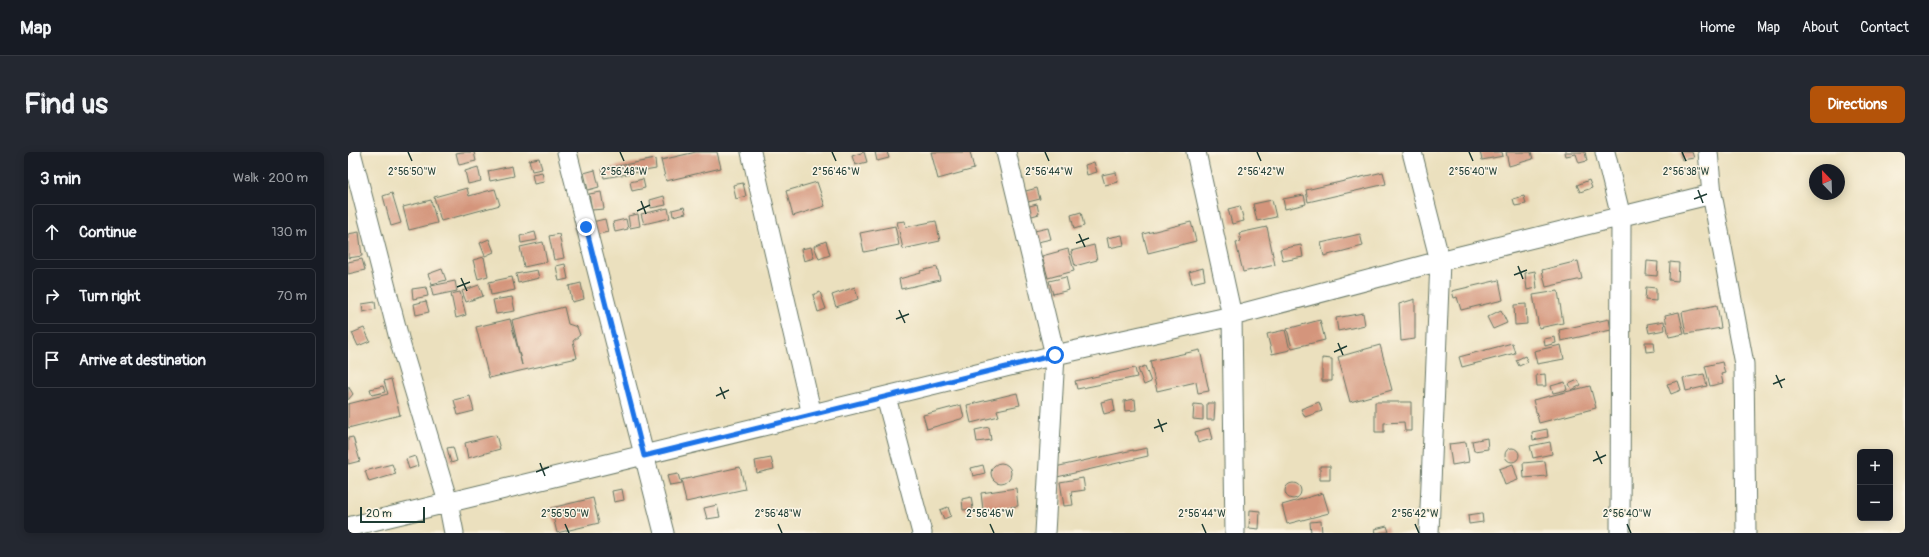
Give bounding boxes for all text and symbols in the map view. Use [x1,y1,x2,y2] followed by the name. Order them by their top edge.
[20,16,51,40] text: Map
[1700,19,1735,36] text: Home
[1757,19,1780,36] text: Map
[1802,19,1838,36] text: About
[1860,19,1909,36] text: Contact
[1810,86,1905,123] button: Directions
[24,87,108,122] text: Find us
[1809,164,1845,200] north arrow
[388,166,436,178] text: 2°56'50"W
[601,166,648,178] text: 2°56'48"W
[812,166,860,178] text: 2°56'46"W
[1025,166,1073,178] text: 2°56'44"W
[1237,166,1285,178] text: 2°56'42"W
[1449,166,1498,178] text: 2°56'40"W
[1663,166,1710,178] text: 2°56'38"W
[40,168,81,189] text: 3 min
[233,170,308,186] text: Walk · 200 m
[577,218,595,236] route end
[41,221,63,243] icon: ahead
[79,223,137,242] text: Continue
[271,224,307,240] text: 130 m
[41,285,63,307] icon: right
[79,287,140,306] text: Turn right
[277,288,307,304] text: 70 m
[1046,346,1064,364] route start
[41,349,63,371] icon: arrive
[79,351,206,370] text: Arrive at destination
[1857,449,1893,521] map controls
[1857,449,1893,485] button: +
[1857,485,1893,521] button: −
[360,505,425,524] scale bar
[366,507,392,520] text: 20 m
[541,508,589,520] text: 2°56'50"W
[755,508,802,520] text: 2°56'48"W
[966,508,1014,520] text: 2°56'46"W
[1178,508,1226,520] text: 2°56'44"W
[1391,508,1439,520] text: 2°56'42"W
[1603,508,1652,520] text: 2°56'40"W

